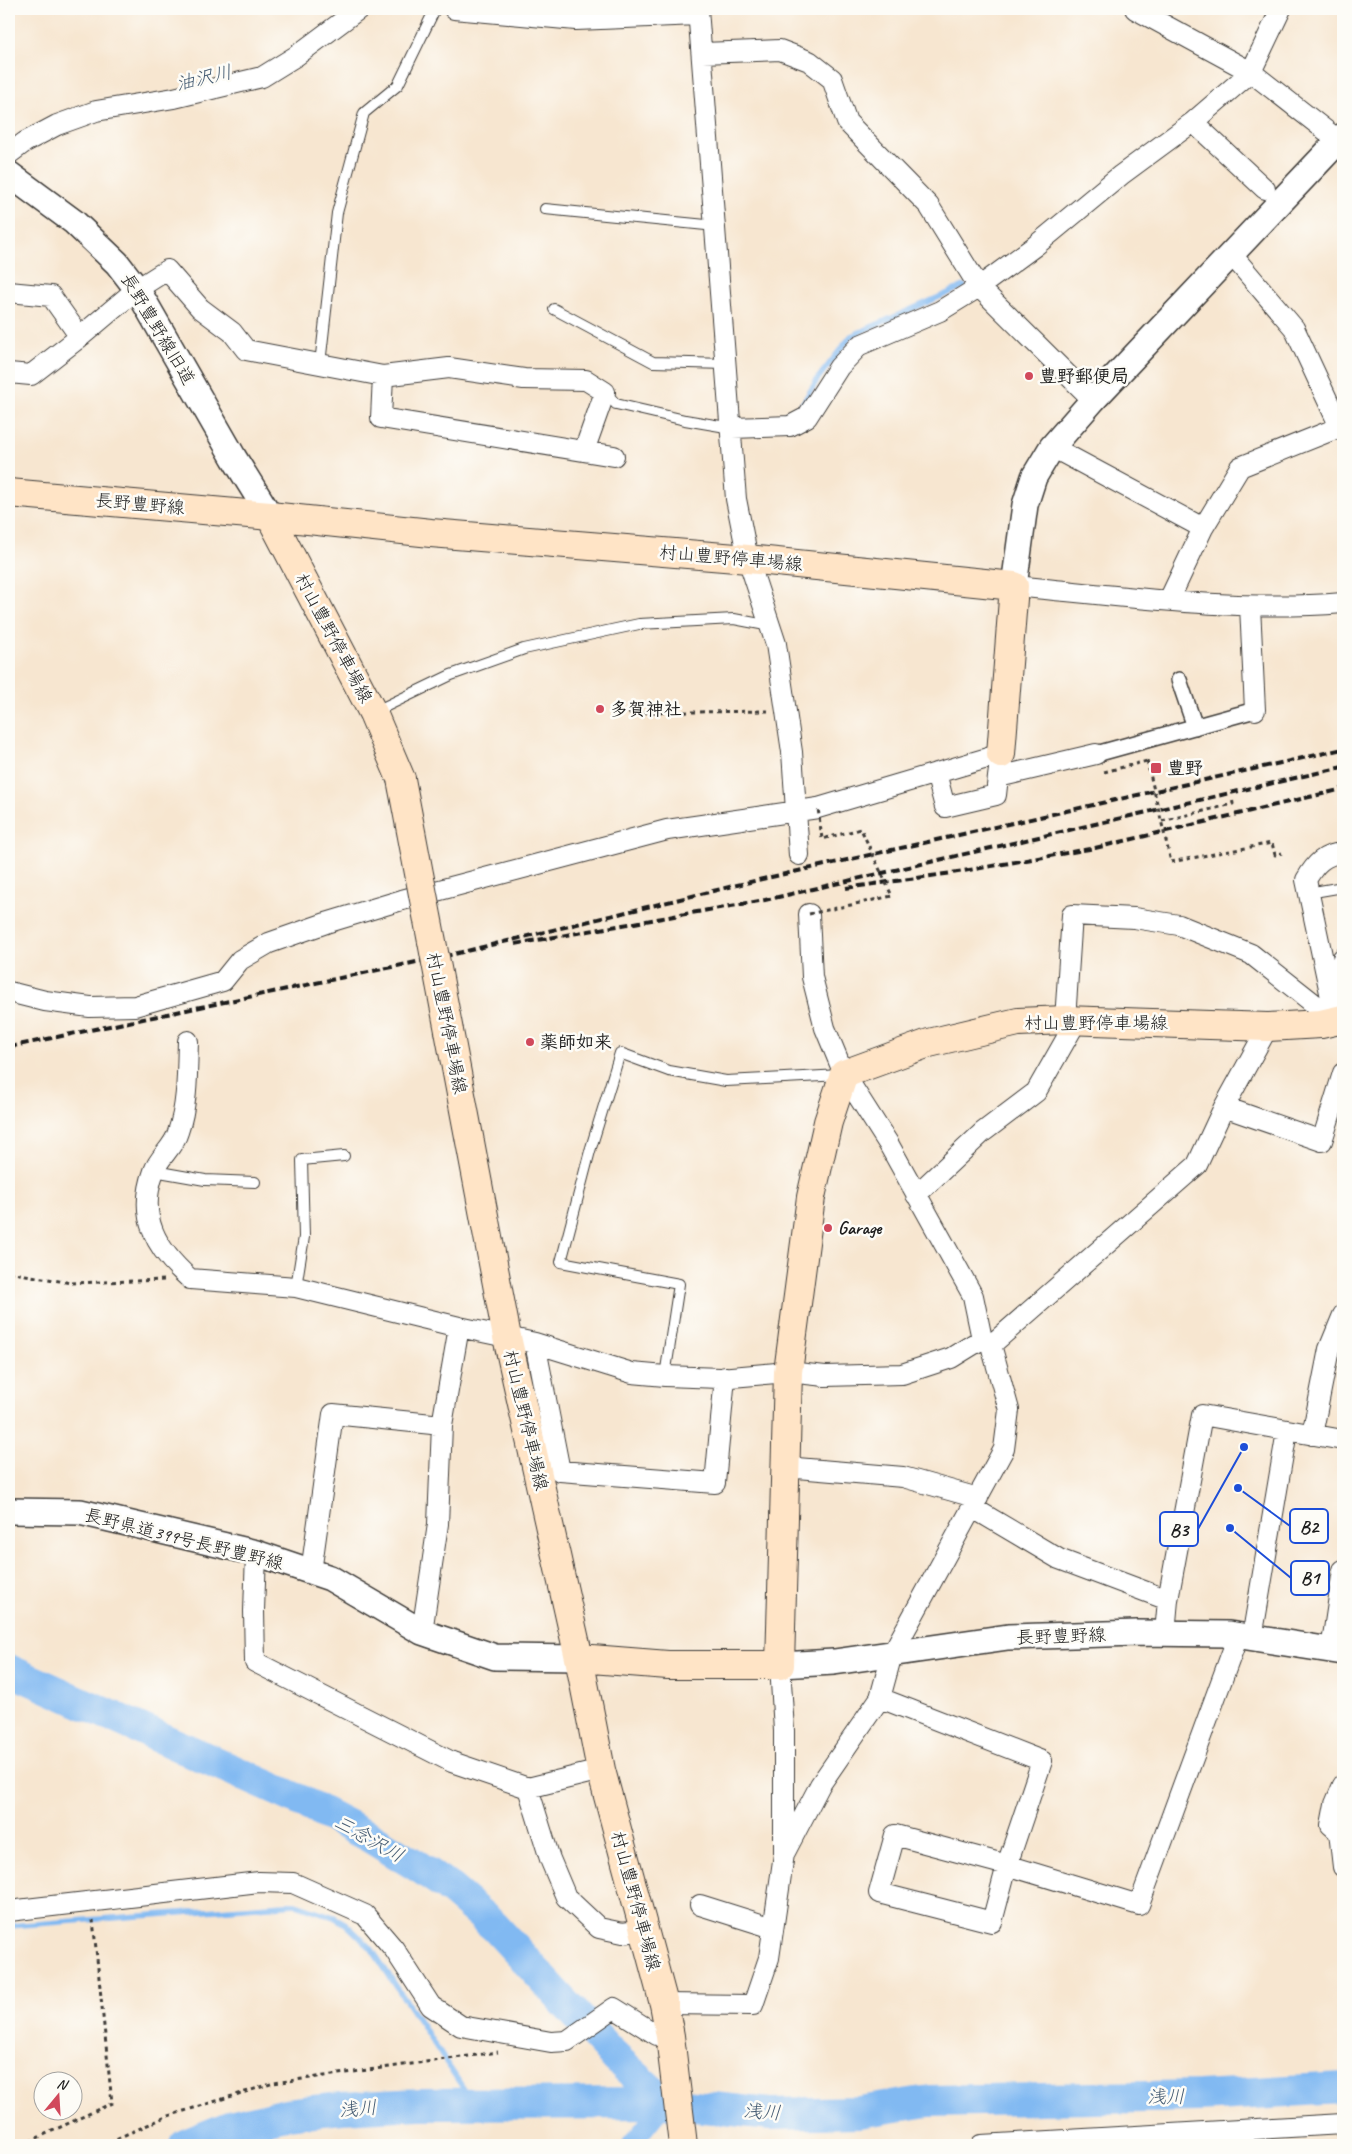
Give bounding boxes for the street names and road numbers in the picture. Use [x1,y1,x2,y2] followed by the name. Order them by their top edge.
[116,269,200,389] street label: 長野豊野線旧道
[94,489,186,519] street label: 長野豊野線
[658,541,804,575] street label: 村山豊野停車場線
[290,569,378,707] street label: 村山豊野停車場線
[422,950,472,1096] street label: 村山豊野停車場線
[1024,1012,1168,1034] street label: 村山豊野停車場線
[499,1347,553,1493] street label: 村山豊野停車場線
[82,1504,286,1574] street label: 長野県道399号長野豊野線
[1016,1623,1106,1649] street label: 長野豊野線
[607,1829,665,1973] street label: 村山豊野停車場線

